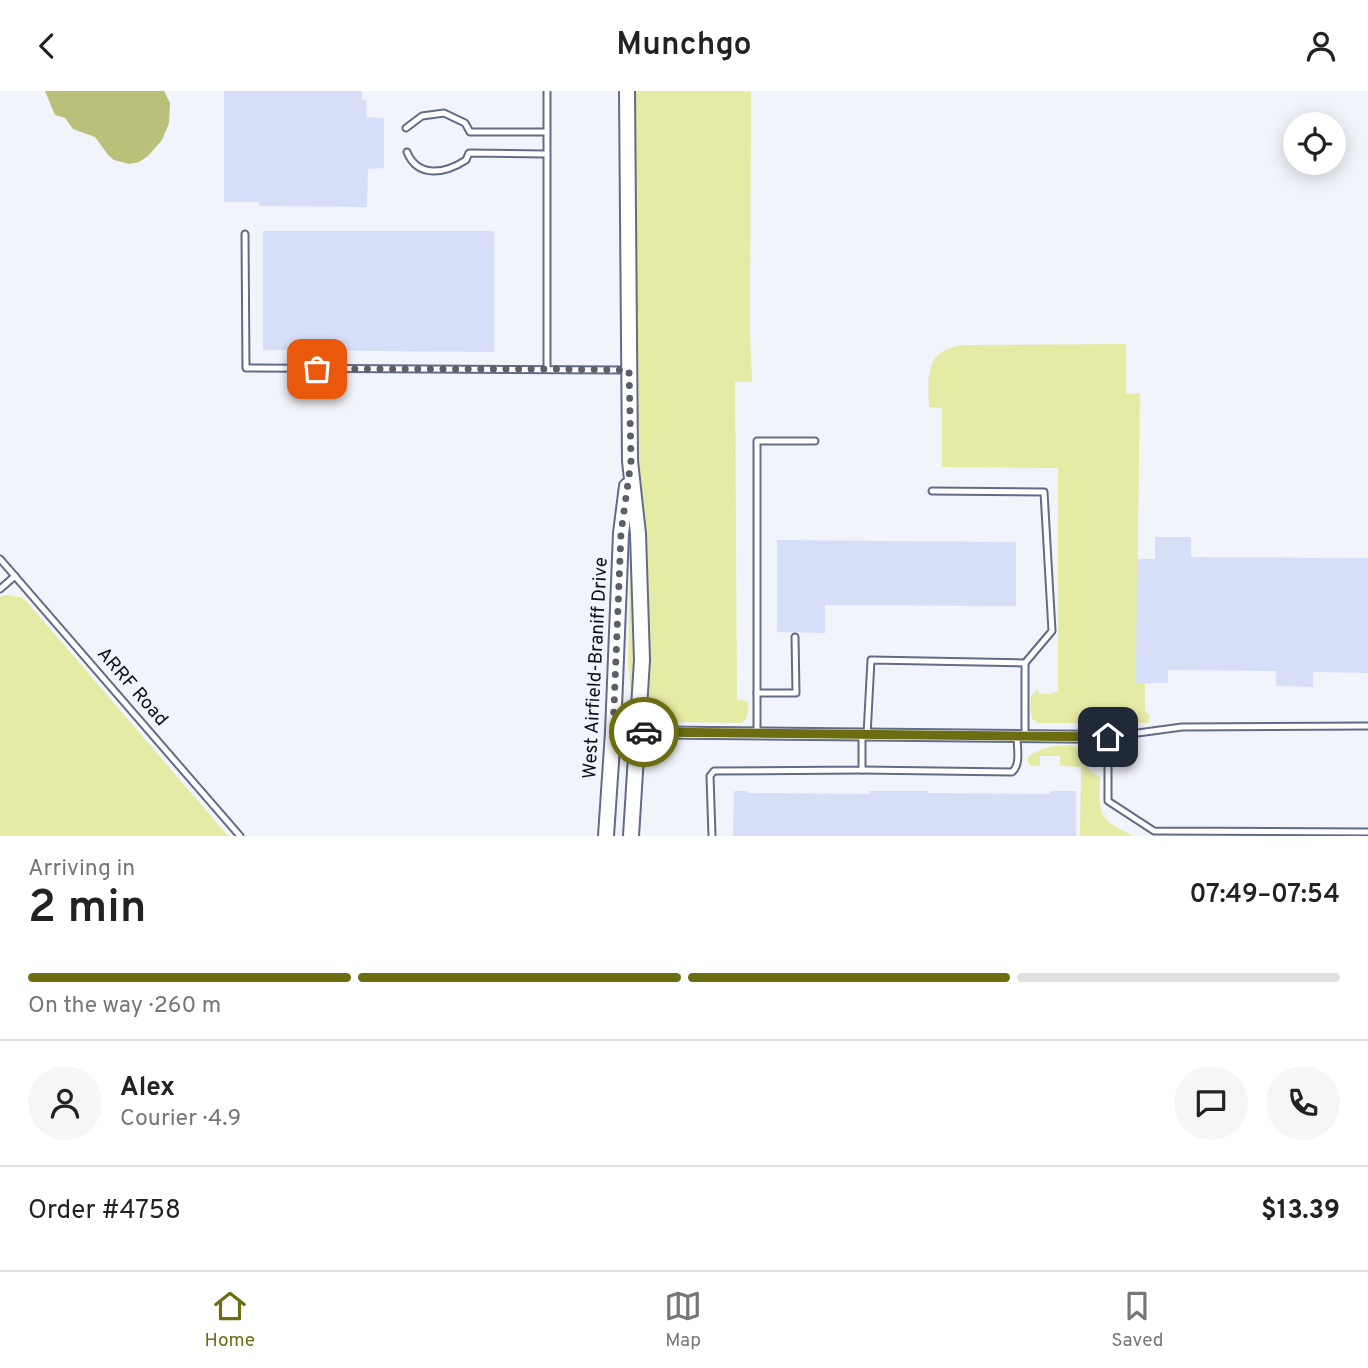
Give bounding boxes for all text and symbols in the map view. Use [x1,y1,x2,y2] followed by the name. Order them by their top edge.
[616,26,752,66] text: Munchgo
[28,27,66,65] icon: back
[1302,27,1340,65] icon: person
[1283,112,1346,175] map controls
[1283,112,1346,175] button: locate
[287,339,347,399] pin
[298,350,336,388] icon: bag
[578,556,614,780] street label: West Airfield-Braniff Drive
[91,643,173,731] street label: ARRF Road
[609,697,679,767] courier
[1078,707,1138,767] pin
[625,713,663,751] icon: car
[1089,718,1127,756] icon: home
[28,855,135,884] text: Arriving in
[1190,879,1340,912] text: 07:49–07:54
[28,880,147,939] text: 2 min
[28,992,221,1021] text: On the way · 260 m
[28,1066,102,1140] button: person
[1174,1066,1248,1140] button: chat
[1266,1066,1340,1140] button: phone
[120,1072,175,1105] text: Alex
[120,1105,241,1134] text: Courier · 4.9
[28,1195,181,1228] text: Order #4758
[1261,1195,1340,1228] text: $13.39
[205,1287,255,1353] tab: Home
[664,1287,702,1353] tab: Map
[1111,1287,1163,1353] tab: Saved

